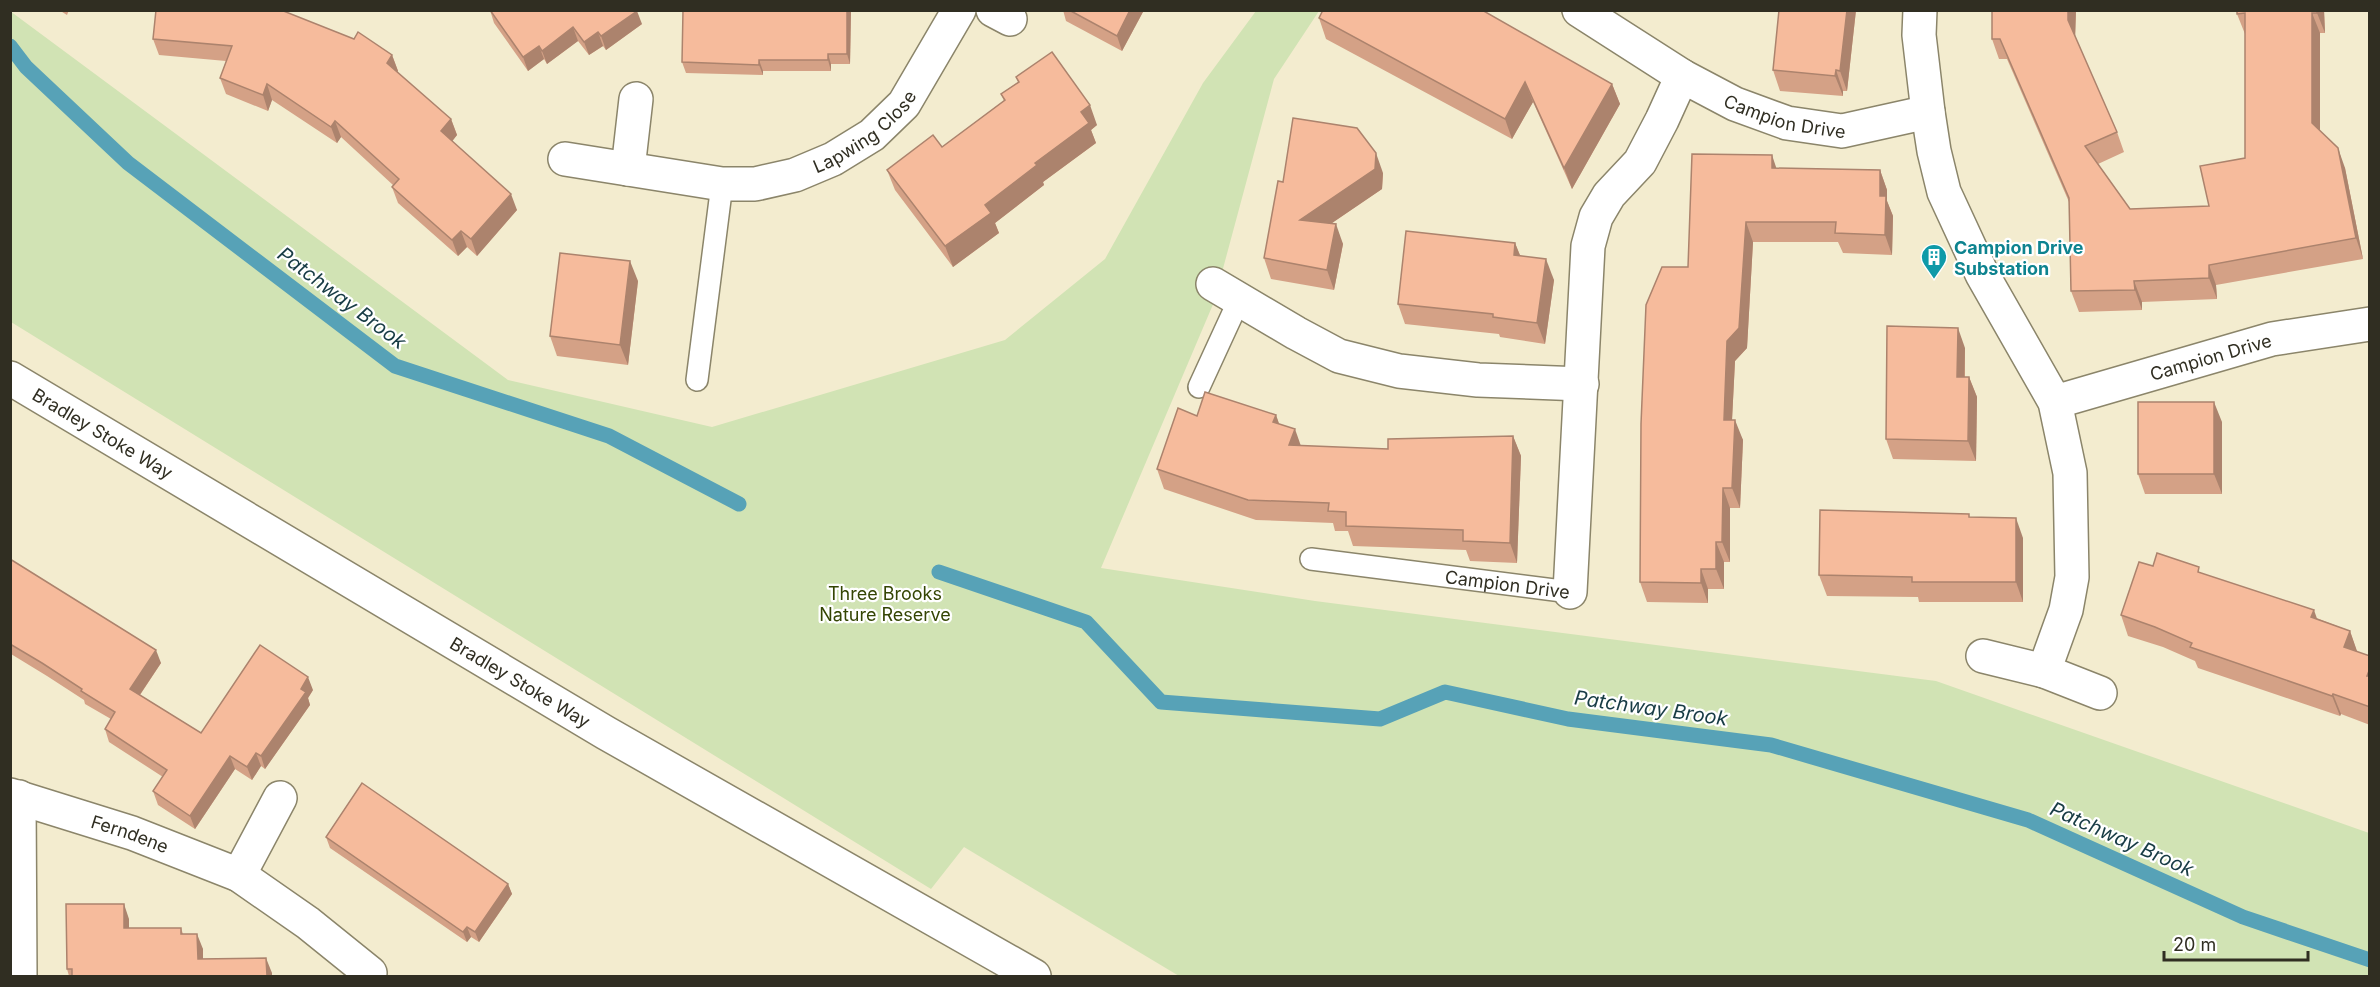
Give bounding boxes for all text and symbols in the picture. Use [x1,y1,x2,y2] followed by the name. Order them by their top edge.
[810,87,920,177] street label: Lapwing Close
[1720,90,1847,142] street label: Campion Drive
[1954,237,2084,279] place label: Campion Drive Substation
[273,242,412,355] water label: Patchway Brook
[1919,242,1949,280] building icon: Campion Drive Substation
[2147,329,2274,384] street label: Campion Drive
[29,383,177,483] street label: Bradley Stoke Way
[1444,566,1571,602] street label: Campion Drive
[819,583,951,625] park label: Three Brooks Nature Reserve
[447,632,594,732] street label: Bradley Stoke Way
[1573,685,1730,731] water label: Patchway Brook
[2046,797,2198,882] water label: Patchway Brook
[89,810,172,857] street label: Ferndene
[2164,924,2308,962] scale bar
[2173,934,2216,955] text: 20 m

